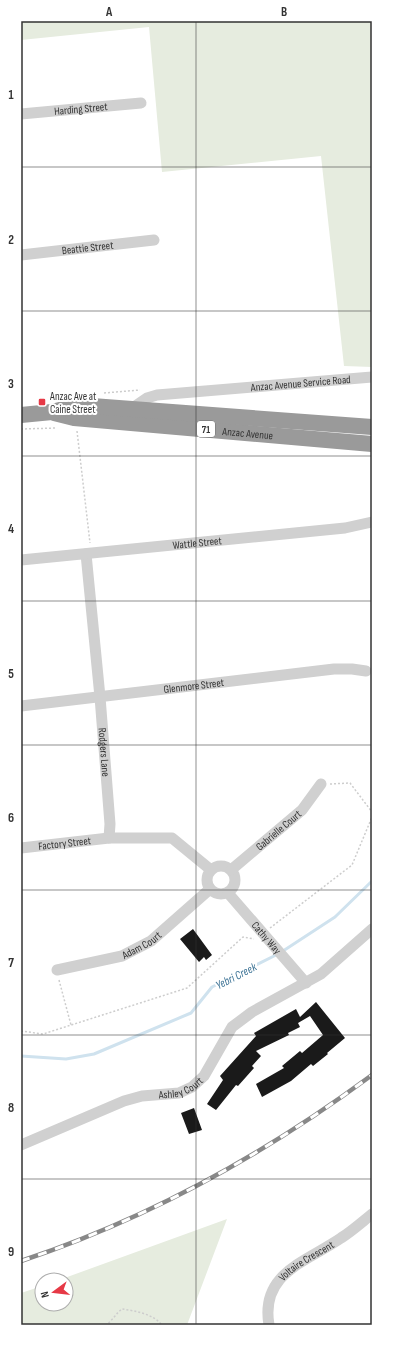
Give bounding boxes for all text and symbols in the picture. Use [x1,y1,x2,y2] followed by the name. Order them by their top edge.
[105,4,113,20] text: A
[281,4,287,20] text: B
[8,87,14,103] text: 1
[54,100,109,118] street label: Harding Street
[8,232,14,248] text: 2
[61,239,115,257] street label: Beattie Street
[249,373,352,394] street label: Anzac Avenue Service Road
[8,376,14,392] text: 3
[49,390,97,416] place label: Anzac Ave at Caine Street
[37,397,47,407] marker: Anzac Ave at Caine Street
[197,421,215,437] road number: 71
[221,425,274,442] street label: Anzac Avenue
[8,521,14,537] text: 4
[172,534,223,552] street label: Wattle Street
[8,666,14,682] text: 5
[163,676,225,696] street label: Glenmore Street
[95,727,112,777] street label: Rodgers Lane
[253,807,304,853] street label: Gabrielle Court
[8,810,14,826] text: 6
[38,834,92,853] street label: Factory Street
[249,919,284,957] street label: Cathy Way
[119,928,165,962] street label: Adam Court
[8,955,14,971] text: 7
[213,960,260,993] water label: Yebri Creek
[157,1074,206,1102] street label: Ashley Court
[8,1100,14,1116] text: 8
[276,1238,337,1284] street label: Voltaire Crescent
[8,1244,14,1260] text: 9
[34,1272,74,1312] north arrow
[38,1290,52,1299] text: N

